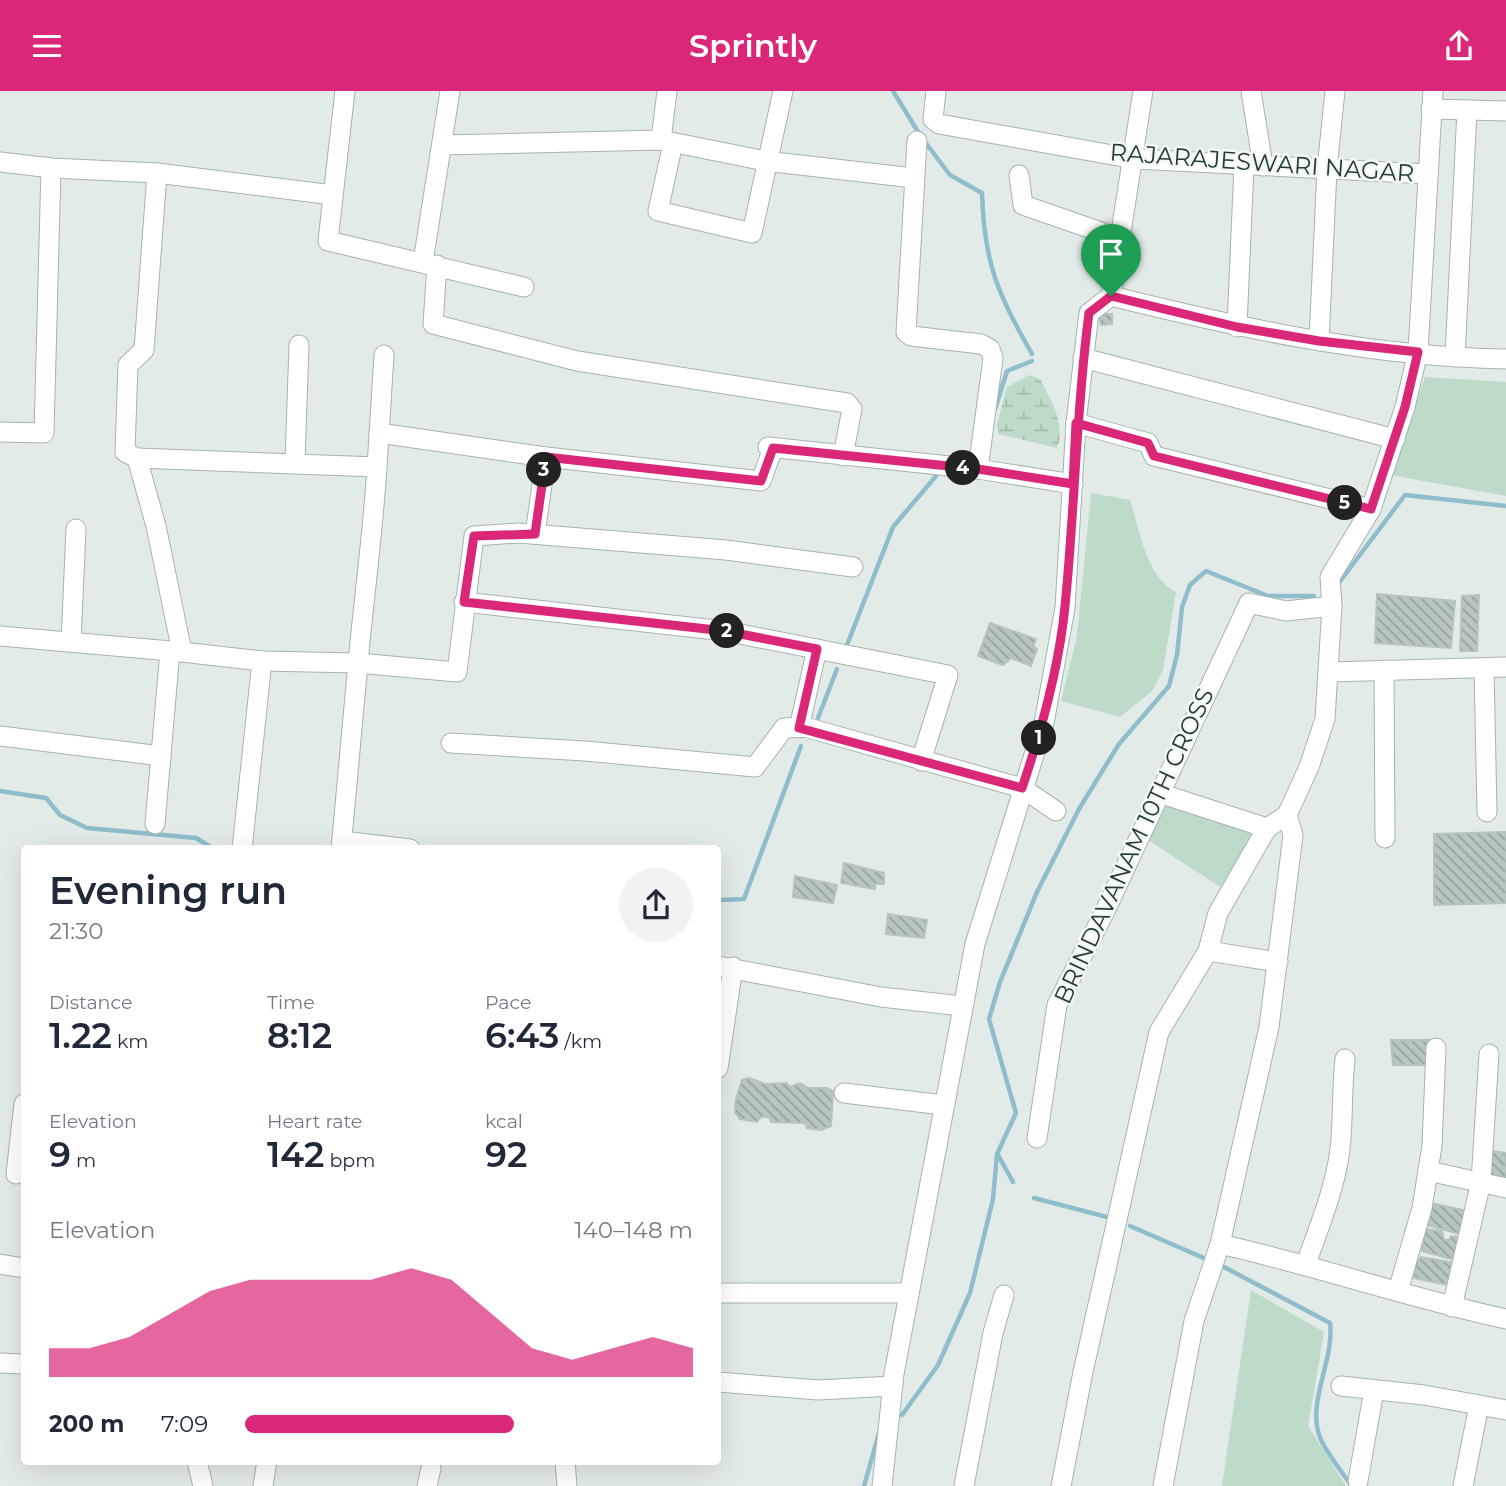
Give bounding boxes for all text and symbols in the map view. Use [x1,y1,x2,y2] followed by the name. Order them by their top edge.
[689,26,817,65] text: Sprintly
[28,27,66,65] icon: menu
[1440,27,1478,65] icon: share
[1109,137,1415,188] street label: RAJARAJESWARI NAGAR
[1081,224,1141,296] pin
[1092,235,1130,273] icon: arrive
[946,451,981,485] pin: 4
[526,453,562,487] pin: 3
[956,456,969,479] text: 4
[538,458,549,481] text: 3
[1328,485,1362,521] pin: 5
[1339,491,1350,514] text: 5
[710,613,744,649] pin: 2
[721,619,732,642] text: 2
[1048,683,1220,1008] street label: BRINDAVANAM 10TH CROSS
[1021,721,1056,755] pin: 1
[1035,726,1042,749] text: 1
[49,867,287,914] text: Evening run
[619,868,693,942] button: share
[49,917,103,945] text: 21:30
[49,991,132,1014] text: Distance
[267,991,315,1014] text: Time
[485,991,532,1014] text: Pace
[49,1014,112,1057] text: 1.22
[267,1014,332,1057] text: 8:12
[485,1014,559,1057] text: 6:43
[112,1030,148,1053] text: km
[559,1030,602,1053] text: /km
[49,1110,137,1133] text: Elevation
[267,1110,362,1133] text: Heart rate
[485,1110,523,1133] text: kcal
[49,1133,71,1176] text: 9
[267,1133,324,1176] text: 142
[485,1133,527,1176] text: 92
[71,1149,96,1172] text: m
[324,1149,375,1172] text: bpm
[49,1216,155,1244] text: Elevation
[574,1216,693,1244] text: 140–148 m
[49,1410,124,1438] text: 200 m
[161,1410,208,1438] text: 7:09

